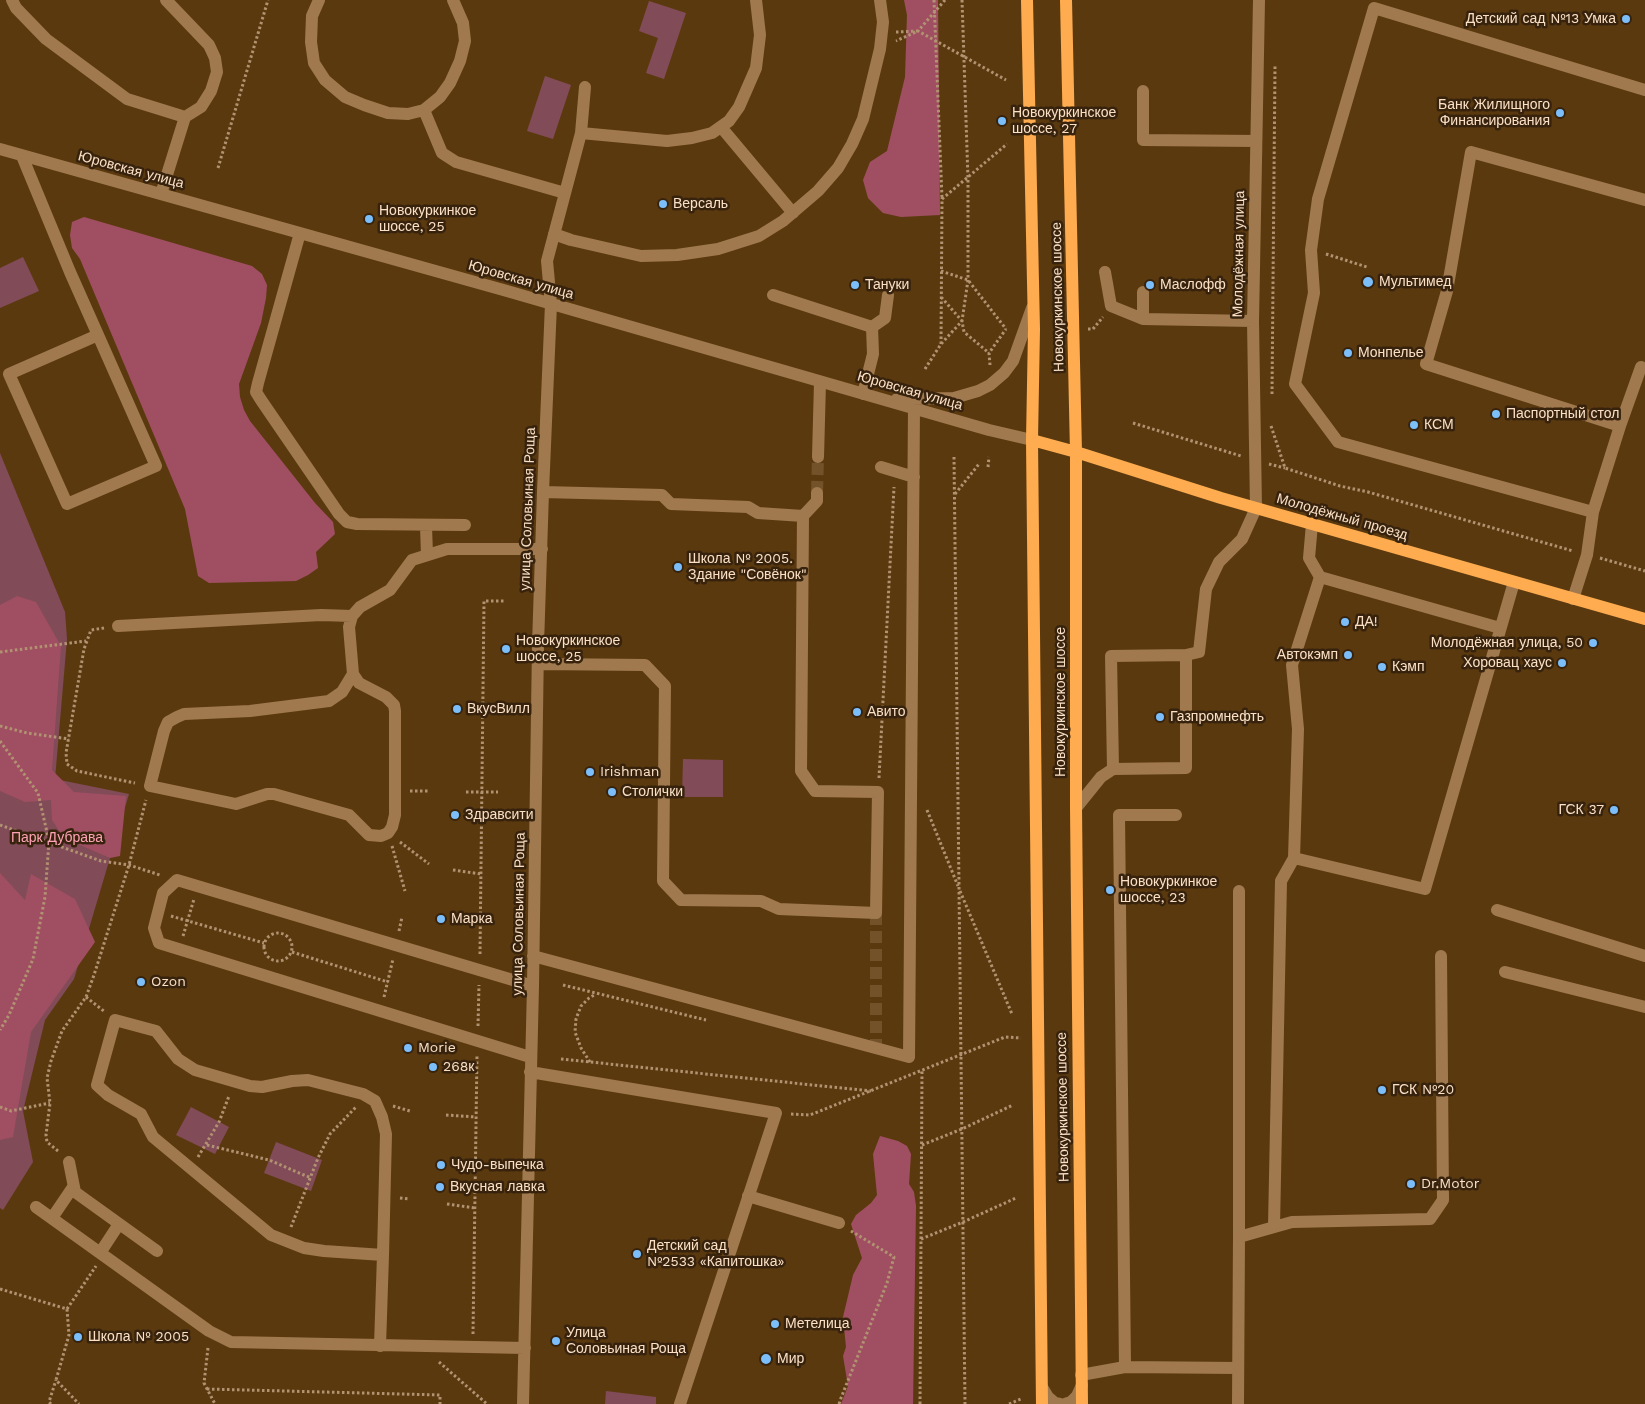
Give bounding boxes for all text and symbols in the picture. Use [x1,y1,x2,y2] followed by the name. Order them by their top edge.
[1466,11,1616,27] place label: Детский сад №13 Умка
[1620,13,1632,25] marker: Детский сад №13 Умка
[1438,97,1550,130] place label: Банк Жилищного Финансирования
[1012,105,1116,138] place label: Новокуркинское шоссе, 27
[1554,107,1566,119] marker: Банк Жилищного Финансирования
[996,115,1008,127] marker: Новокуркинское шоссе, 27
[76,148,186,192] street label: Юровская улица
[1229,190,1249,318] street label: Молодёжная улица
[673,196,728,212] place label: Версаль
[657,198,669,210] marker: Версаль
[379,203,476,236] place label: Новокуркинкое шоссе, 25
[363,213,375,225] marker: Новокуркинкое шоссе, 25
[1048,222,1068,372] street label: Новокуркинское шоссе
[466,257,576,303] street label: Юровская улица
[1379,274,1451,290] place label: Мультимед
[1361,275,1375,289] marker: Мультимед
[865,277,909,293] place label: Тануки
[1160,277,1226,293] place label: Маслофф
[849,279,861,291] marker: Тануки
[1144,279,1156,291] marker: Маслофф
[1358,345,1423,361] place label: Монпелье
[1342,347,1354,359] marker: Монпелье
[855,368,965,414] street label: Юровская улица
[1506,406,1619,422] place label: Паспортный стол
[1490,408,1502,420] marker: Паспортный стол
[1424,417,1454,433] place label: КСМ
[1408,419,1420,431] marker: КСМ
[517,427,539,591] street label: улица Соловьиная Роща
[1274,490,1410,544] street label: Молодёжный проезд
[688,551,807,584] place label: Школа № 2005. Здание "Совёнок"
[672,561,684,573] marker: Школа № 2005. Здание "Совёнок"
[1355,614,1378,630] place label: ДА!
[1339,616,1351,628] marker: ДА!
[1053,627,1069,777] street label: Новокуркинское шоссе
[516,633,620,666] place label: Новокуркинское шоссе, 25
[1431,635,1583,651] place label: Молодёжная улица, 50
[1587,637,1599,649] marker: Молодёжная улица, 50
[500,643,512,655] marker: Новокуркинское шоссе, 25
[1277,647,1338,663] place label: Автокэмп
[1342,649,1354,661] marker: Автокэмп
[1463,655,1552,671] place label: Хоровац хаус
[1556,657,1568,669] marker: Хоровац хаус
[1392,659,1425,675] place label: Кэмп
[1376,661,1388,673] marker: Кэмп
[467,701,530,717] place label: ВкусВилл
[451,703,463,715] marker: ВкусВилл
[867,704,906,720] place label: Авито
[851,706,863,718] marker: Авито
[1170,709,1264,725] place label: Газпромнефть
[1154,711,1166,723] marker: Газпромнефть
[600,764,659,780] place label: Irishman
[584,766,596,778] marker: Irishman
[622,784,683,800] place label: Столички
[606,786,618,798] marker: Столички
[1559,802,1604,818] place label: ГСК 37
[1608,804,1620,816] marker: ГСК 37
[465,807,534,823] place label: Здравсити
[449,809,461,821] marker: Здравсити
[11,830,103,846] park label: Парк Дубрава
[509,832,529,996] street label: улица Соловьиная Роща
[1120,874,1217,906] place label: Новокуркинкое шоссе, 23
[1104,884,1116,896] marker: Новокуркинкое шоссе, 23
[451,911,493,927] place label: Марка
[435,913,447,925] marker: Марка
[151,974,186,990] place label: Ozon
[135,976,147,988] marker: Ozon
[1053,1032,1073,1182] street label: Новокуркинское шоссе
[418,1040,456,1056] place label: Morie
[402,1042,414,1054] marker: Morie
[443,1059,474,1075] place label: 268к
[427,1061,439,1073] marker: 268к
[1392,1082,1454,1098] place label: ГСК №20
[1376,1084,1388,1096] marker: ГСК №20
[451,1157,544,1173] place label: Чудо-выпечка
[435,1159,447,1171] marker: Чудо-выпечка
[1421,1176,1479,1192] place label: Dr.Motor
[1405,1178,1417,1190] marker: Dr.Motor
[450,1179,545,1195] place label: Вкусная лавка
[434,1181,446,1193] marker: Вкусная лавка
[647,1238,784,1270] place label: Детский сад №2533 «Капитошка»
[631,1248,643,1260] marker: Детский сад №2533 «Капитошка»
[785,1316,850,1332] place label: Метелица
[769,1318,781,1330] marker: Метелица
[566,1325,686,1358] place label: Улица Соловьиная Роща
[88,1329,189,1345] place label: Школа № 2005
[72,1331,84,1343] marker: Школа № 2005
[550,1335,562,1347] marker: Улица Соловьиная Роща
[777,1351,804,1367] place label: Мир
[759,1352,773,1366] marker: Мир

